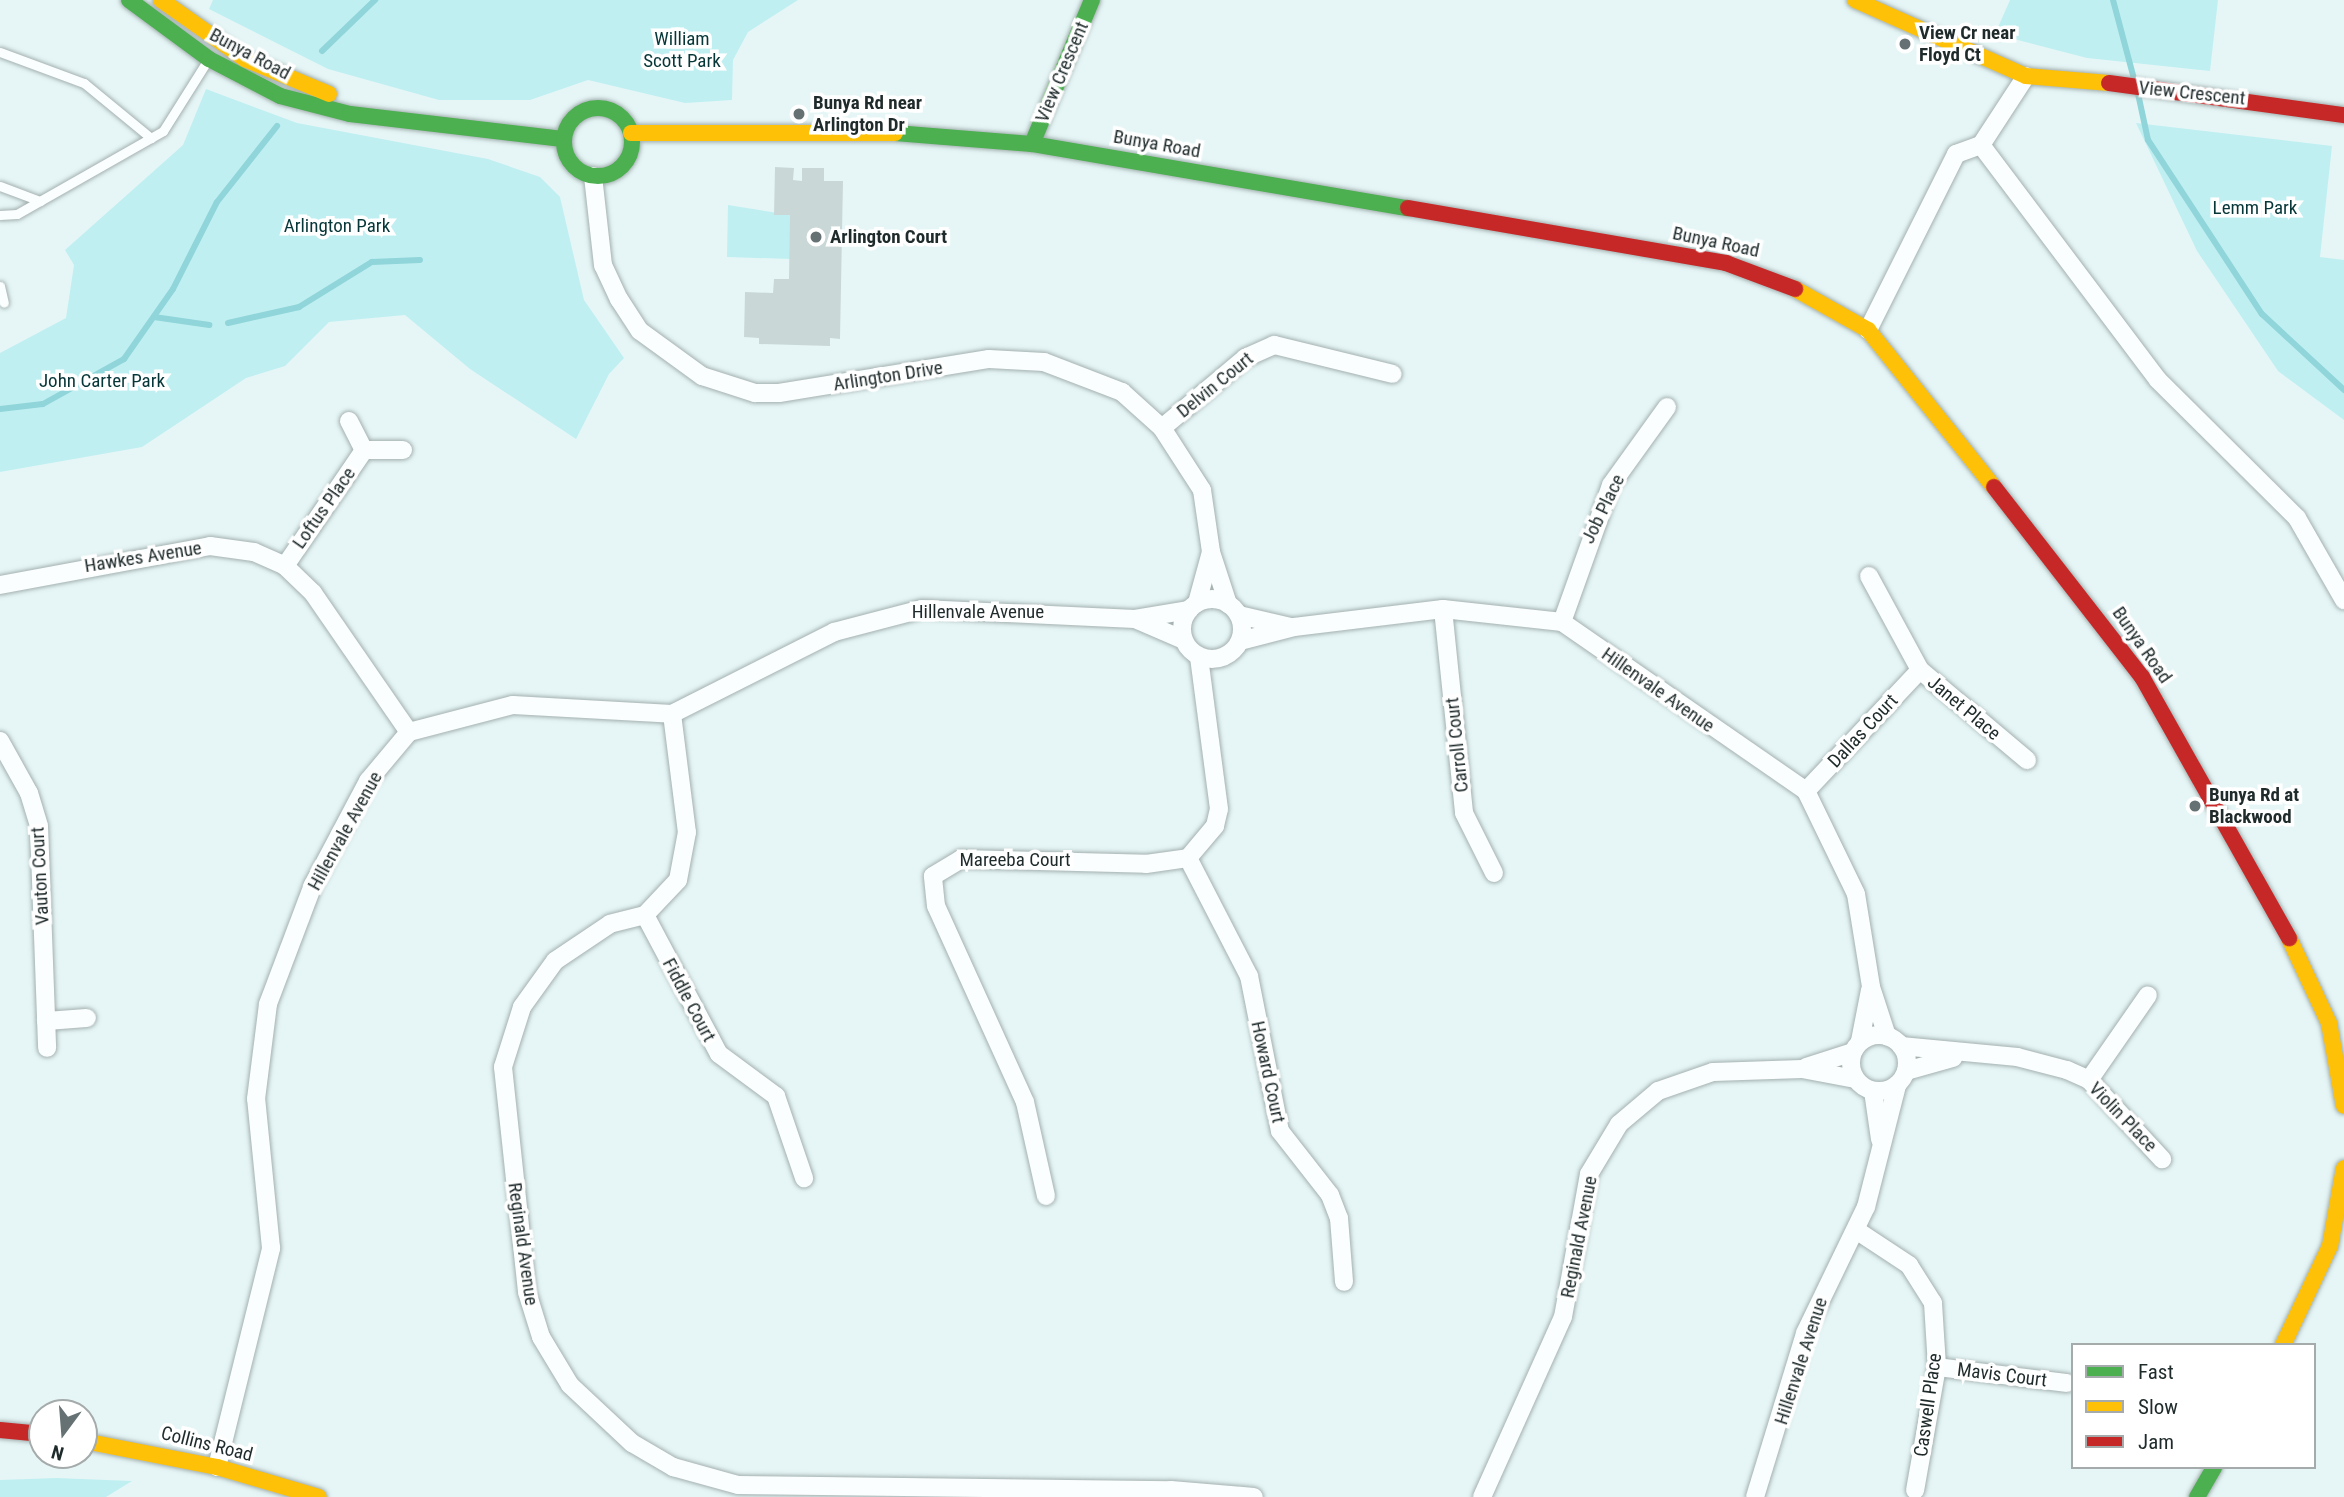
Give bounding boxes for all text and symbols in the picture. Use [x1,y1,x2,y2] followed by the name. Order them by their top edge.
[1031,18,1093,126] street label: View Crescent
[1919,22,2015,66] place label: View Cr near Floyd Ct
[206,23,294,85] street label: Bunya Road
[643,28,721,72] park label: William Scott Park
[1897,36,1913,52] marker: View Cr near Floyd Ct
[2138,76,2246,110] street label: View Crescent
[813,92,922,136] place label: Bunya Rd near Arlington Dr
[791,106,807,122] marker: Bunya Rd near Arlington Dr
[1112,125,1202,163] street label: Bunya Road
[2213,197,2297,219] park label: Lemm Park
[284,215,390,237] park label: Arlington Park
[1671,222,1761,262] street label: Bunya Road
[830,226,947,248] place label: Arlington Court
[808,229,824,245] marker: Arlington Court
[1172,347,1258,423] street label: Delvin Court
[832,356,944,396] street label: Arlington Drive
[39,370,165,392] park label: John Carter Park
[288,463,360,553] street label: Loftus Place
[1577,471,1629,547] street label: Job Place
[83,536,203,578] street label: Hawkes Avenue
[912,601,1044,623] street label: Hillenvale Avenue
[2107,602,2177,688] street label: Bunya Road
[1597,643,1719,737] street label: Hillenvale Avenue
[1923,671,2005,745] street label: Janet Place
[1823,690,1903,772] street label: Dallas Court
[1441,696,1473,794] street label: Carroll Court
[303,768,387,894] street label: Hillenvale Avenue
[2209,784,2299,828] place label: Bunya Rd at Blackwood
[2187,798,2203,814] marker: Bunya Rd at Blackwood
[26,826,54,926] street label: Vauton Court
[959,849,1071,871] street label: Mareeba Court
[657,954,721,1046] street label: Fiddle Court
[1246,1019,1290,1125] street label: Howard Court
[2084,1077,2162,1157] street label: Violin Place
[1556,1174,1602,1300] street label: Reginald Avenue
[503,1181,543,1307] street label: Reginald Avenue
[1770,1295,1832,1427] street label: Hillenvale Avenue
[2071,1343,2316,1469] legend
[1909,1352,1947,1458] street label: Caswell Place
[1956,1358,2048,1392] street label: Mavis Court
[2138,1360,2174,1384] text: Fast
[2138,1395,2178,1419] text: Slow
[28,1399,98,1469] north arrow
[159,1422,255,1466] street label: Collins Road
[2138,1430,2174,1454] text: Jam
[49,1440,66,1465] text: N

